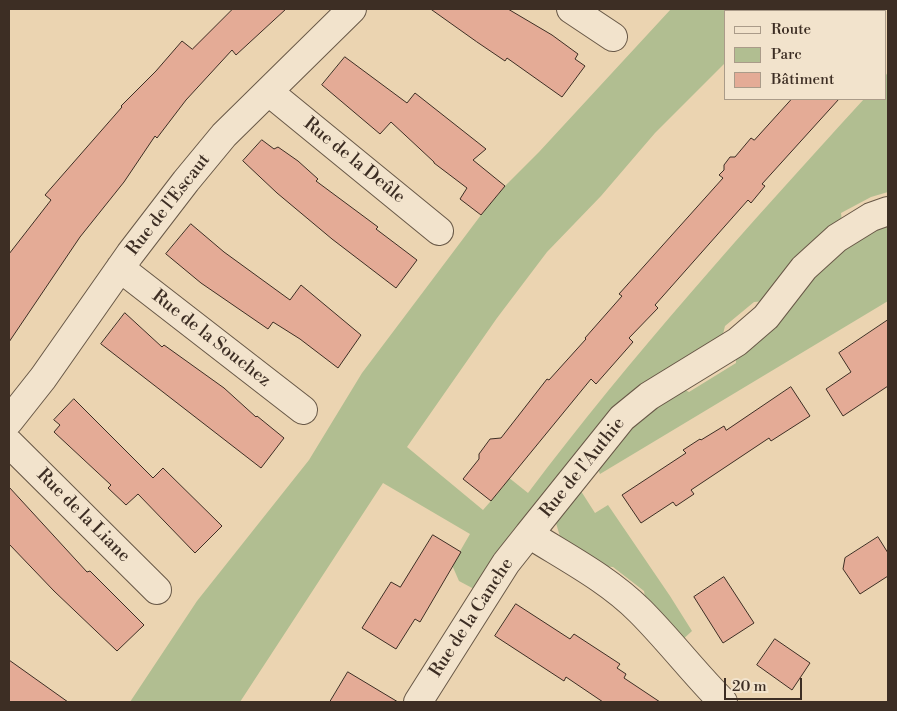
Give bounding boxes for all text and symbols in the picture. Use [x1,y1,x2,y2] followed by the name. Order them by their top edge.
[724,10,887,100] legend
[771,20,811,39] text: Route
[771,45,802,64] text: Parc
[771,70,834,89] text: Bâtiment
[299,113,409,209] street label: Rue de la Deûle
[123,150,215,260] street label: Rue de l'Escaut
[147,286,275,392] street label: Rue de la Souchez
[536,414,630,522] street label: Rue de l'Authie
[32,465,134,567] street label: Rue de la Liane
[425,554,519,682] street label: Rue de la Canche
[727,668,804,700] scale bar
[732,677,767,696] text: 20 m

